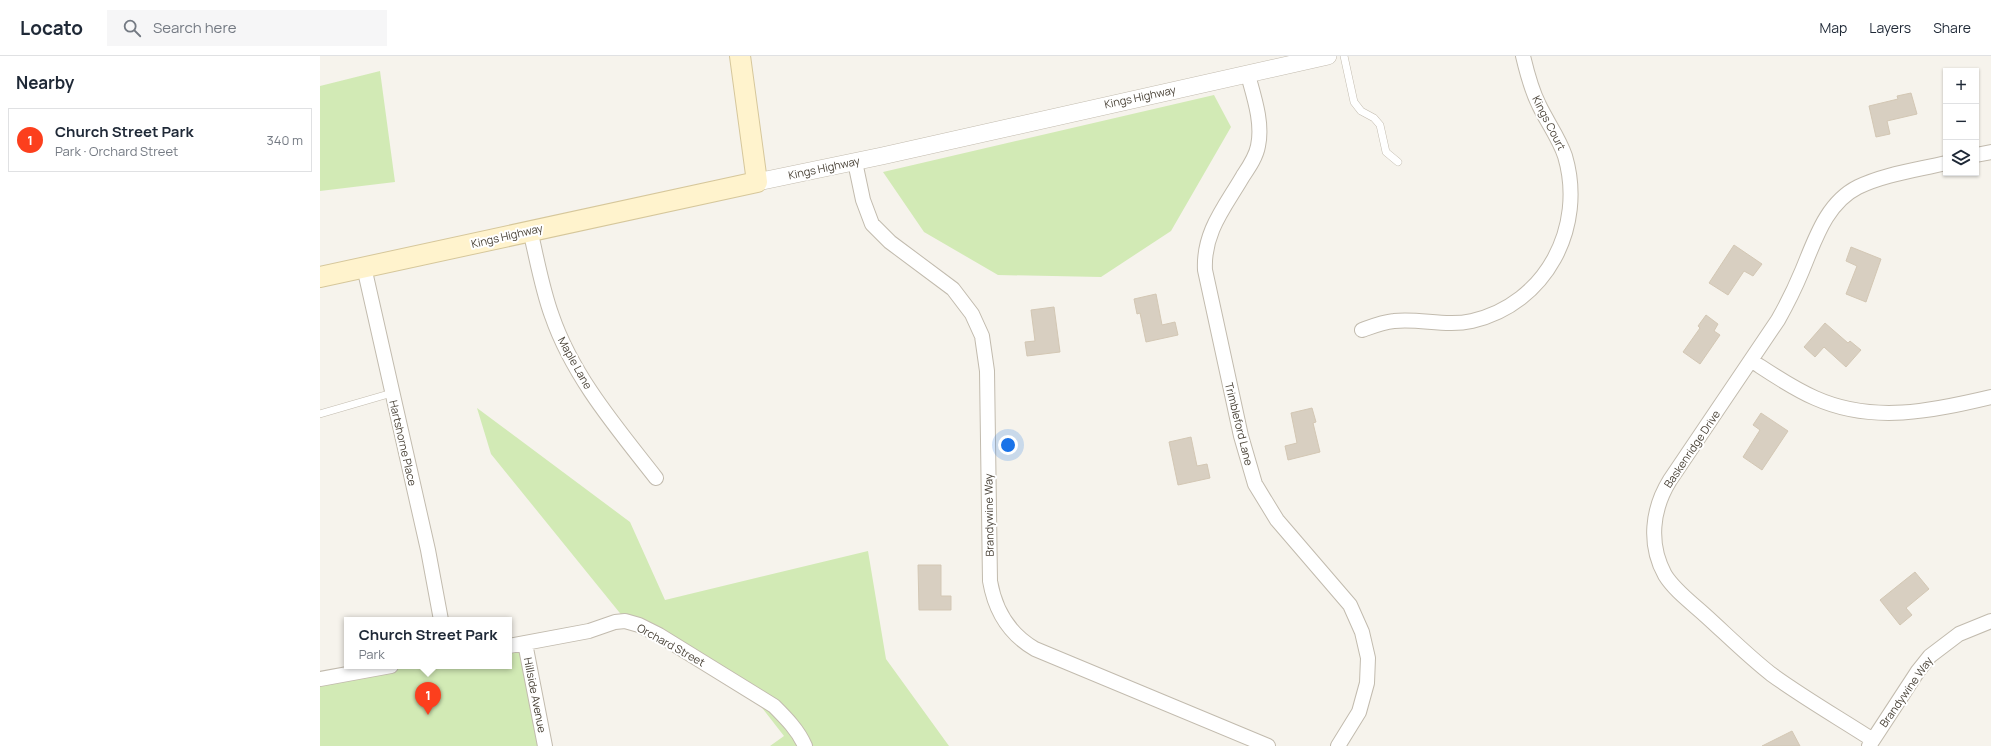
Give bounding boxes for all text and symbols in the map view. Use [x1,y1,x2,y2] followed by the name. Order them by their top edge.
[107,10,387,46] search box
[20,15,83,41] text: Locato
[121,17,143,39] icon: search
[153,17,236,38] text: Search here
[1819,18,1847,37] text: Map
[1869,18,1911,37] text: Layers
[1933,18,1971,37] text: Share
[1943,68,1979,176] map controls
[1943,68,1979,104] button: +
[16,71,74,94] text: Nearby
[1103,82,1177,111] street label: Kings Highway
[1529,93,1570,153] street label: Kings Court
[1943,104,1979,140] button: −
[55,121,194,142] text: Church Street Park
[27,131,33,149] text: 1
[267,131,303,149] text: 340 m
[1943,140,1979,176] button: layers
[55,142,178,160] text: Park · Orchard Street
[787,153,861,182] street label: Kings Highway
[470,220,544,251] street label: Kings Highway
[555,334,596,392] street label: Maple Lane
[1222,381,1257,467] street label: Trimbleford Lane
[386,399,421,488] street label: Hartshorne Place
[1660,406,1723,491] street label: Baskenridge Drive
[998,435,1018,455] your location
[980,473,997,557] street label: Brandywine Way
[344,617,512,669] popup
[635,620,708,669] street label: Orchard Street
[359,624,497,645] text: Church Street Park
[359,645,385,663] text: Park
[1876,653,1936,730] street label: Brandywine Way
[521,656,550,734] street label: Hillside Avenue
[415,682,441,715] pin: 1

